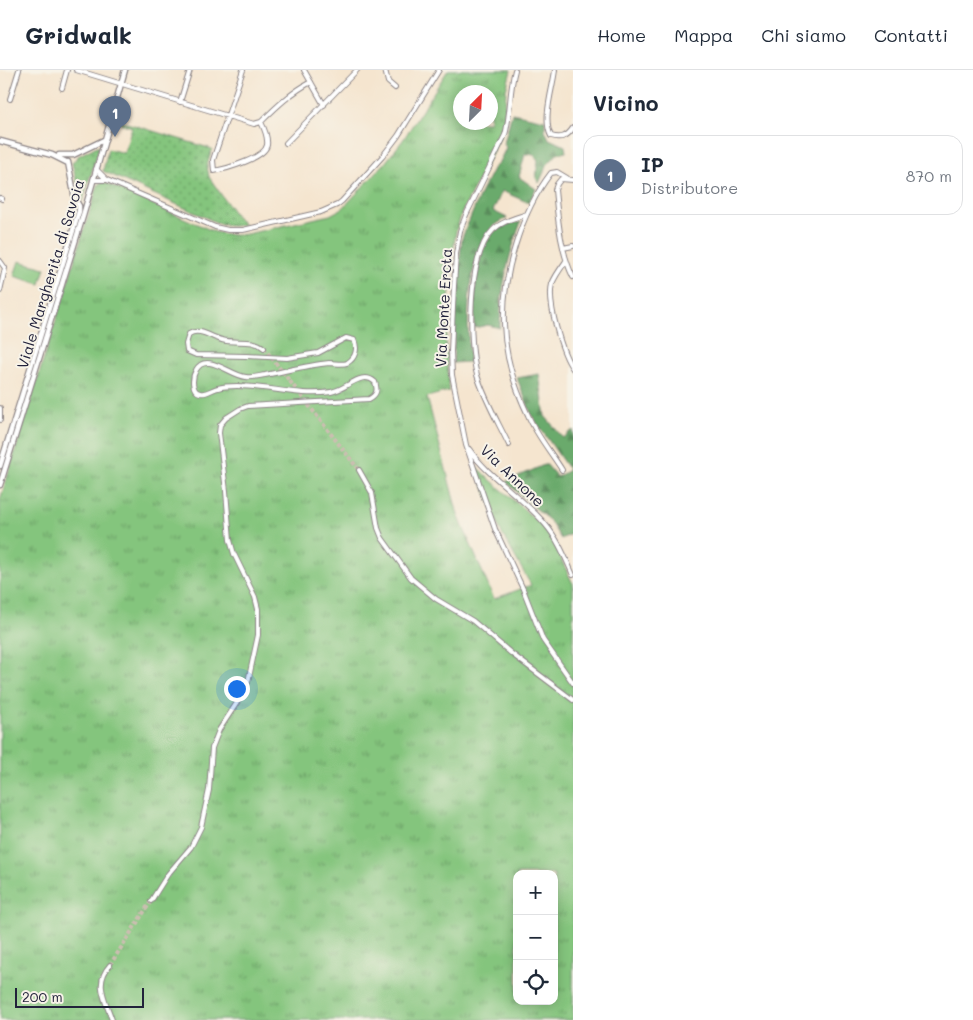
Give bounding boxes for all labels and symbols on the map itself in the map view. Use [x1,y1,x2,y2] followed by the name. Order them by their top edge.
[453,85,498,130] north arrow
[99,96,131,137] pin: 1
[12,177,88,371] street label: Viale Margherita di Savoia
[430,248,456,368] street label: Via Monte Ercta
[476,440,549,511] street label: Via Annone
[224,676,250,702] your location
[15,985,144,1008] scale bar

